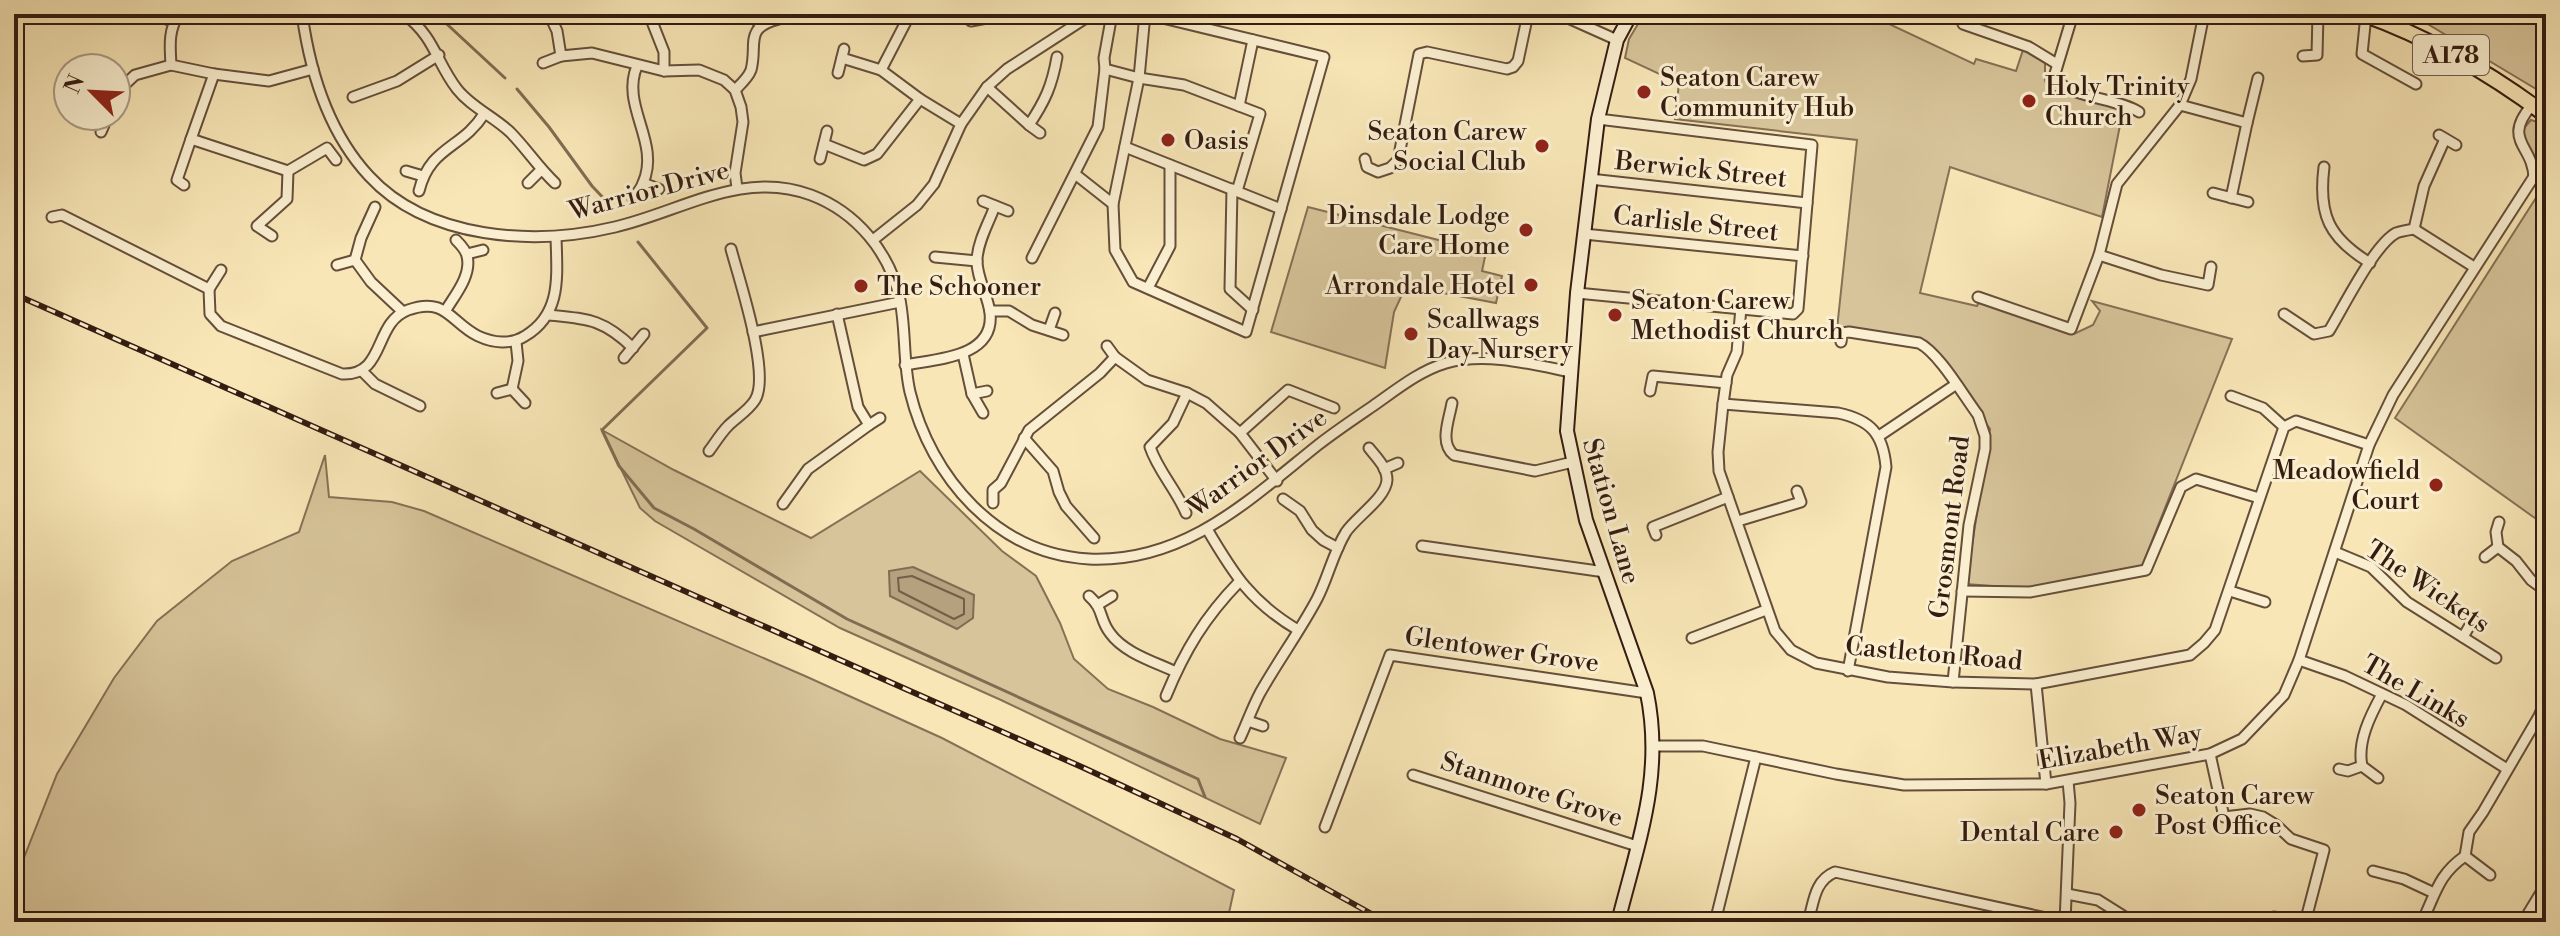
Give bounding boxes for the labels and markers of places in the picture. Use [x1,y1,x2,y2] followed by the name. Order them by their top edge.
[1660,62,1854,124] place label: Seaton Carew Community Hub
[2045,71,2190,133] place label: Holy Trinity Church
[1635,83,1653,101] marker: Seaton Carew Community Hub
[2020,92,2038,110] marker: Holy Trinity Church
[1367,116,1527,178] place label: Seaton Carew Social Club
[1184,125,1249,157] place label: Oasis
[1159,131,1177,149] marker: Oasis
[1533,137,1551,155] marker: Seaton Carew Social Club
[1327,200,1510,262] place label: Dinsdale Lodge Care Home
[1517,221,1535,239] marker: Dinsdale Lodge Care Home
[1324,270,1515,302] place label: Arrondale Hotel
[877,271,1041,303] place label: The Schooner
[1522,276,1540,294] marker: Arrondale Hotel
[852,277,870,295] marker: The Schooner
[1631,285,1844,347] place label: Seaton Carew Methodist Church
[1427,304,1573,366] place label: Scallwags Day Nursery
[1606,306,1624,324] marker: Seaton Carew Methodist Church
[1402,325,1420,343] marker: Scallwags Day Nursery
[2272,455,2420,517] place label: Meadowfield Court
[2427,476,2445,494] marker: Meadowfield Court
[2155,780,2315,842] place label: Seaton Carew Post Office
[2130,801,2148,819] marker: Seaton Carew Post Office
[1960,817,2100,849] place label: Dental Care
[2107,823,2125,841] marker: Dental Care

